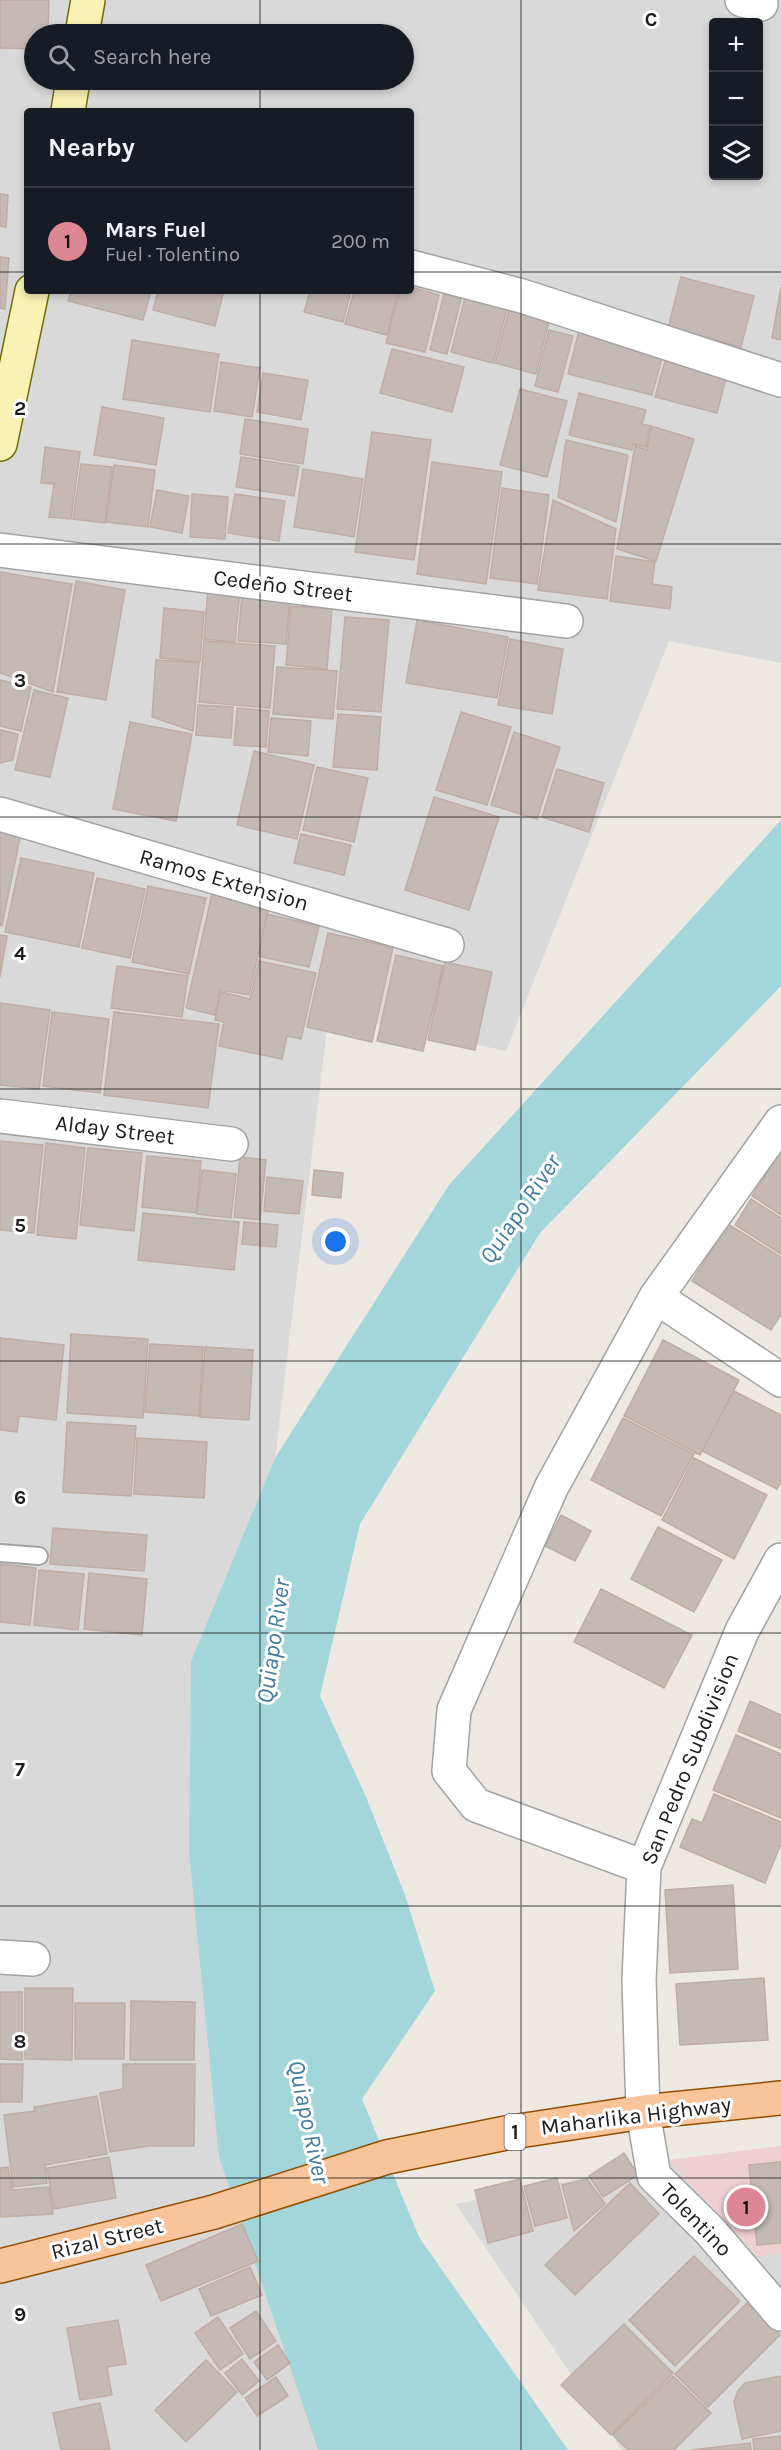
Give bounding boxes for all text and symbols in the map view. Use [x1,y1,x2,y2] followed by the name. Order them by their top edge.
[645,8,657,31] text: C
[709,18,763,180] map controls
[709,18,763,72] button: +
[24,24,414,90] search box
[45,41,78,74] icon: search
[93,44,211,70] text: Search here
[709,72,763,126] button: −
[709,126,763,180] button: layers
[48,132,135,163] text: Nearby
[105,217,207,243] text: Mars Fuel
[64,230,71,253] text: 1
[331,230,390,253] text: 200 m
[105,243,240,266] text: Fuel · Tolentino
[14,397,26,420] text: 2
[212,565,354,607] street label: Cedeño Street
[14,669,26,692] text: 3
[136,843,312,917] street label: Ramos Extension
[14,942,26,965] text: 4
[54,1110,176,1150] street label: Alday Street
[473,1149,567,1269] water label: Quiapo River
[14,1214,26,1237] text: 5
[321,1227,350,1256] your location
[14,1486,26,1509] text: 6
[250,1576,296,1705] water label: Quiapo River
[636,1649,744,1869] street label: San Pedro Subdivision
[15,1758,25,1781] text: 7
[14,2030,26,2053] text: 8
[282,2058,336,2187] water label: Quiapo River
[539,2091,733,2141] street label: Maharlika Highway
[504,2114,526,2150] road number: 1
[655,2178,737,2262] street label: Tolentino
[726,2184,766,2230] pin: 1
[48,2213,166,2265] street label: Rizal Street
[14,2303,26,2326] text: 9

